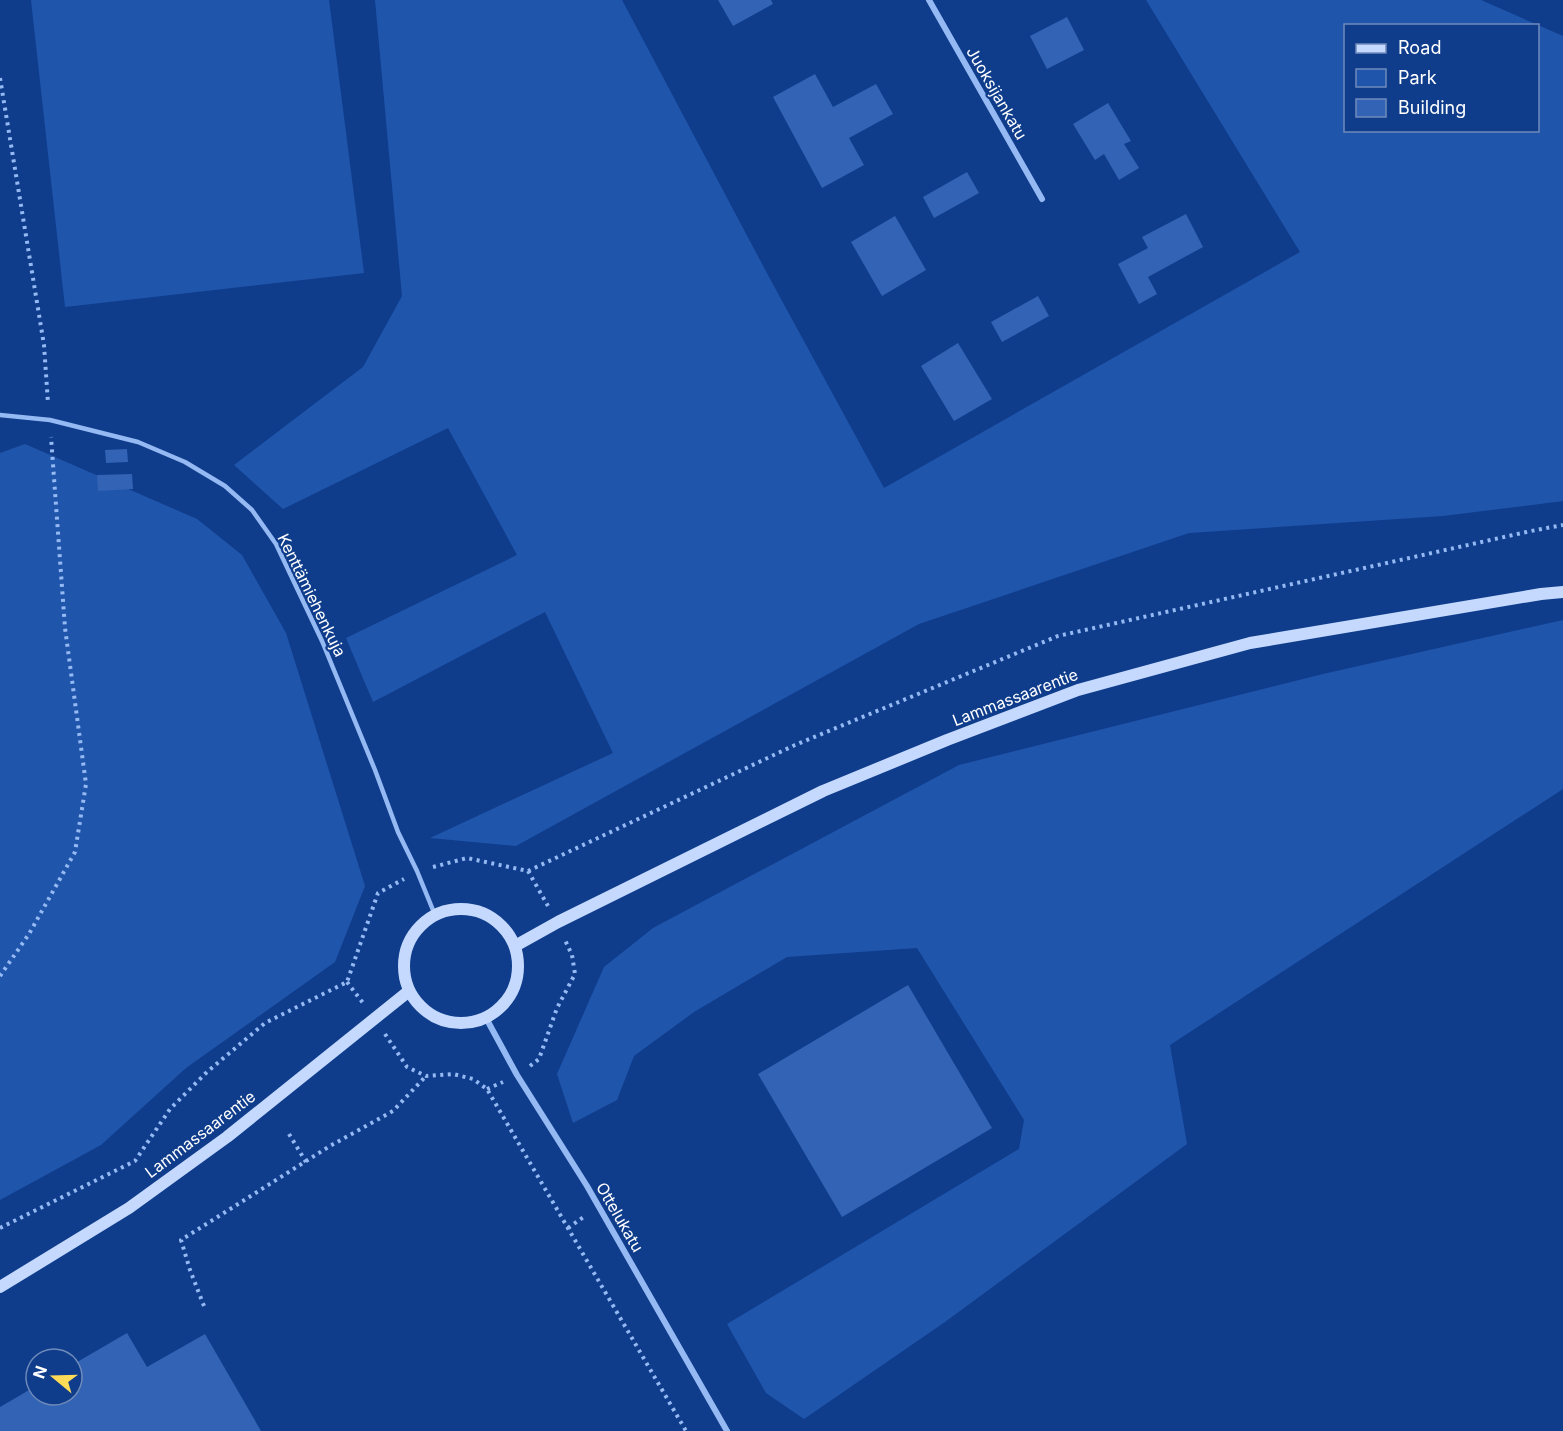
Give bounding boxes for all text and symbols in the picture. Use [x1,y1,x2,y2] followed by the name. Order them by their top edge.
[1344,24,1539,132] legend
[1398,37,1441,58] text: Road
[962,43,1032,143] street label: Juoksijankatu
[1398,67,1437,88] text: Park
[1398,97,1466,118] text: Building
[274,530,350,660] street label: Kenttämiehenkuja
[949,664,1081,730] street label: Lammassaarentie
[141,1086,259,1182] street label: Lammassaarentie
[592,1179,648,1255] street label: Ottelukatu
[24,1347,84,1407] north arrow
[28,1363,51,1381] text: N

